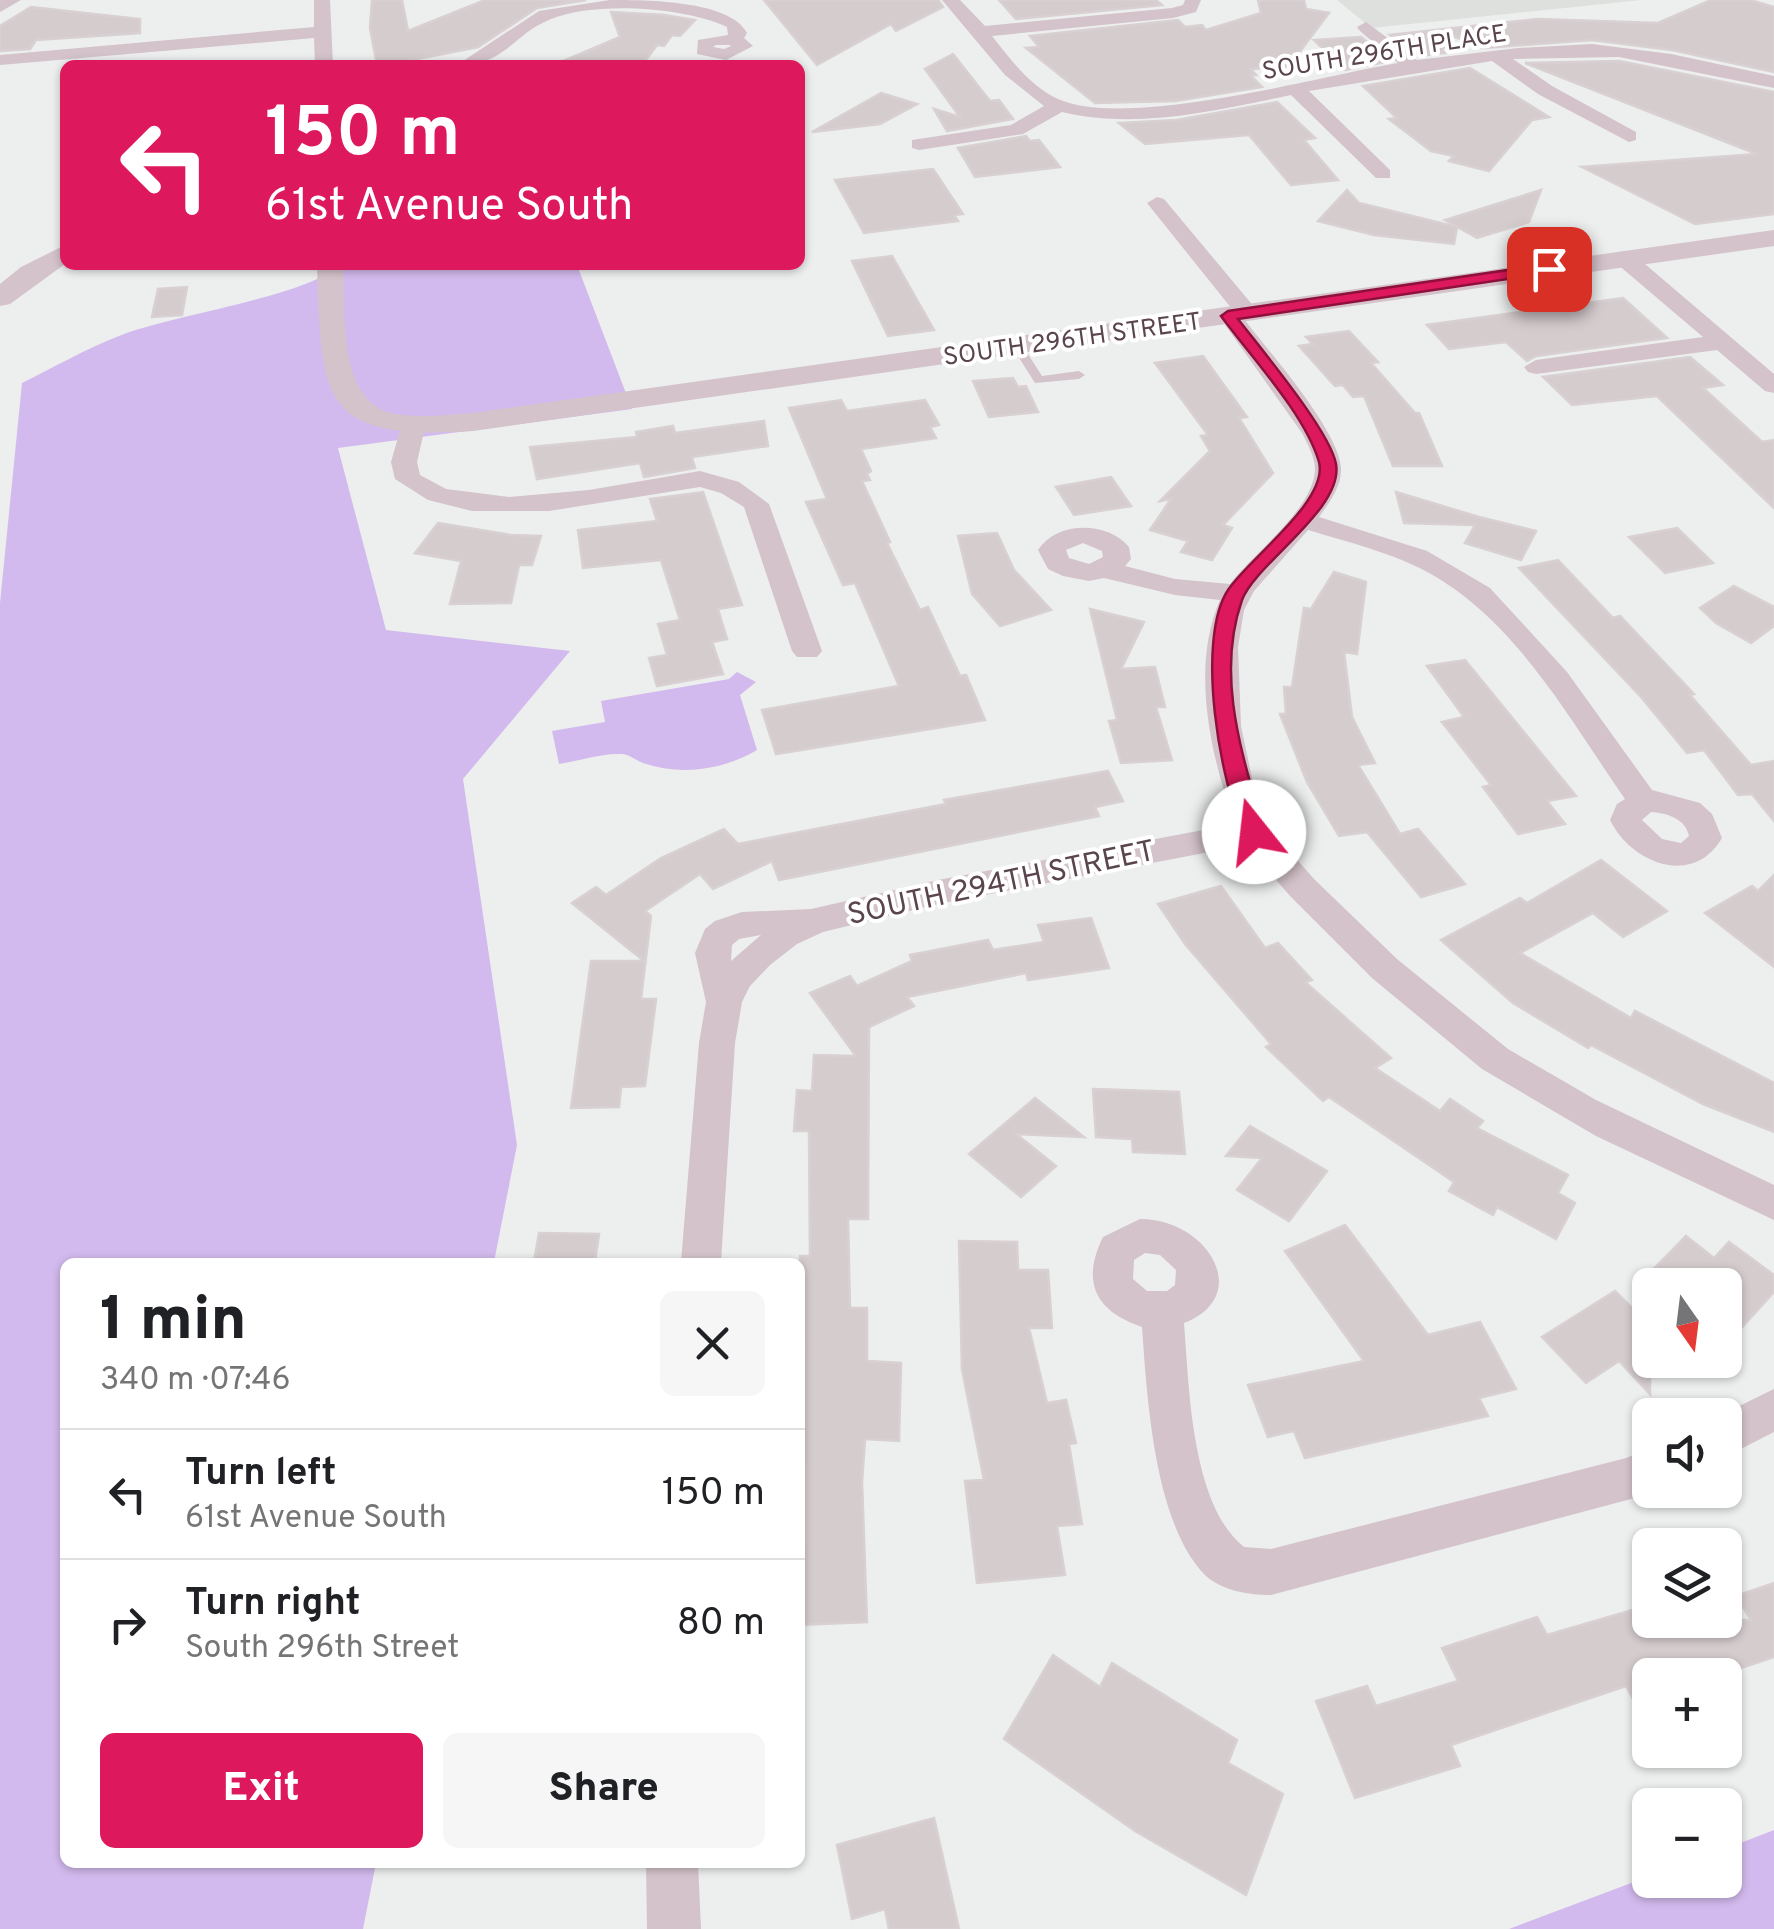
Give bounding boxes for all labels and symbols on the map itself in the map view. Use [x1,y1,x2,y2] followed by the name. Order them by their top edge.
[1260,19,1509,89] street label: SOUTH 296TH PLACE
[1507,227,1592,312] pin
[941,307,1203,375] street label: SOUTH 296TH STREET
[1202,780,1306,884] position arrow
[844,834,1159,935] street label: SOUTH 294TH STREET
[1632,1268,1742,1378] north arrow

